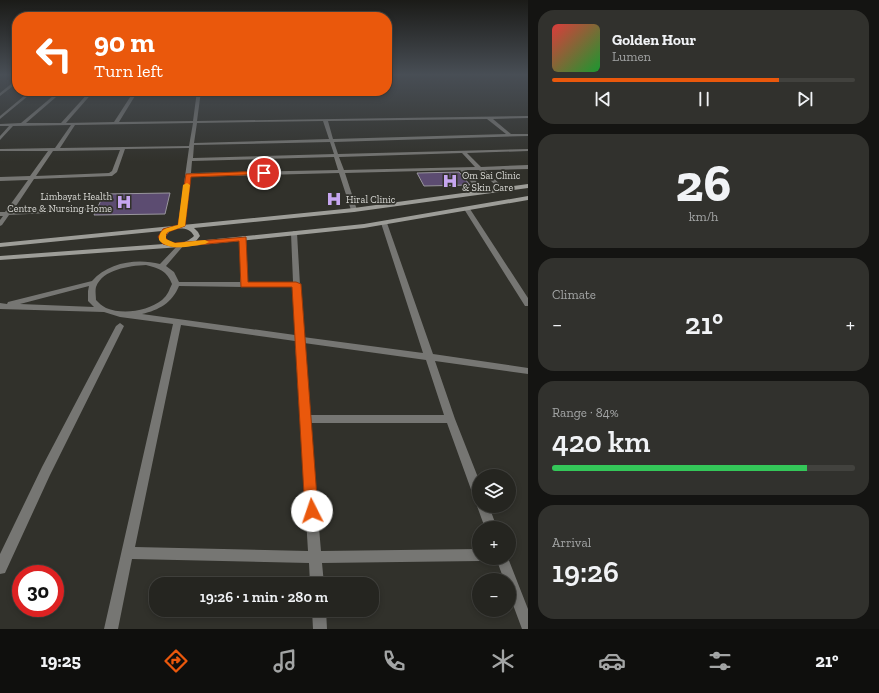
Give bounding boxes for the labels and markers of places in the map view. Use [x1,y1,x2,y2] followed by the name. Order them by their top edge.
[247,156,281,190] pin
[462,170,521,194] place label: Om Sai Clinic & Skin Care
[441,172,459,190] hospital icon: Om Sai Clinic & Skin Care
[325,190,343,208] hospital icon: Hiral Clinic
[7,191,112,215] place label: Limbayat Health Centre & Nursing Home
[115,193,133,211] hospital icon: Limbayat Health Centre & Nursing Home
[346,194,396,206] place label: Hiral Clinic

